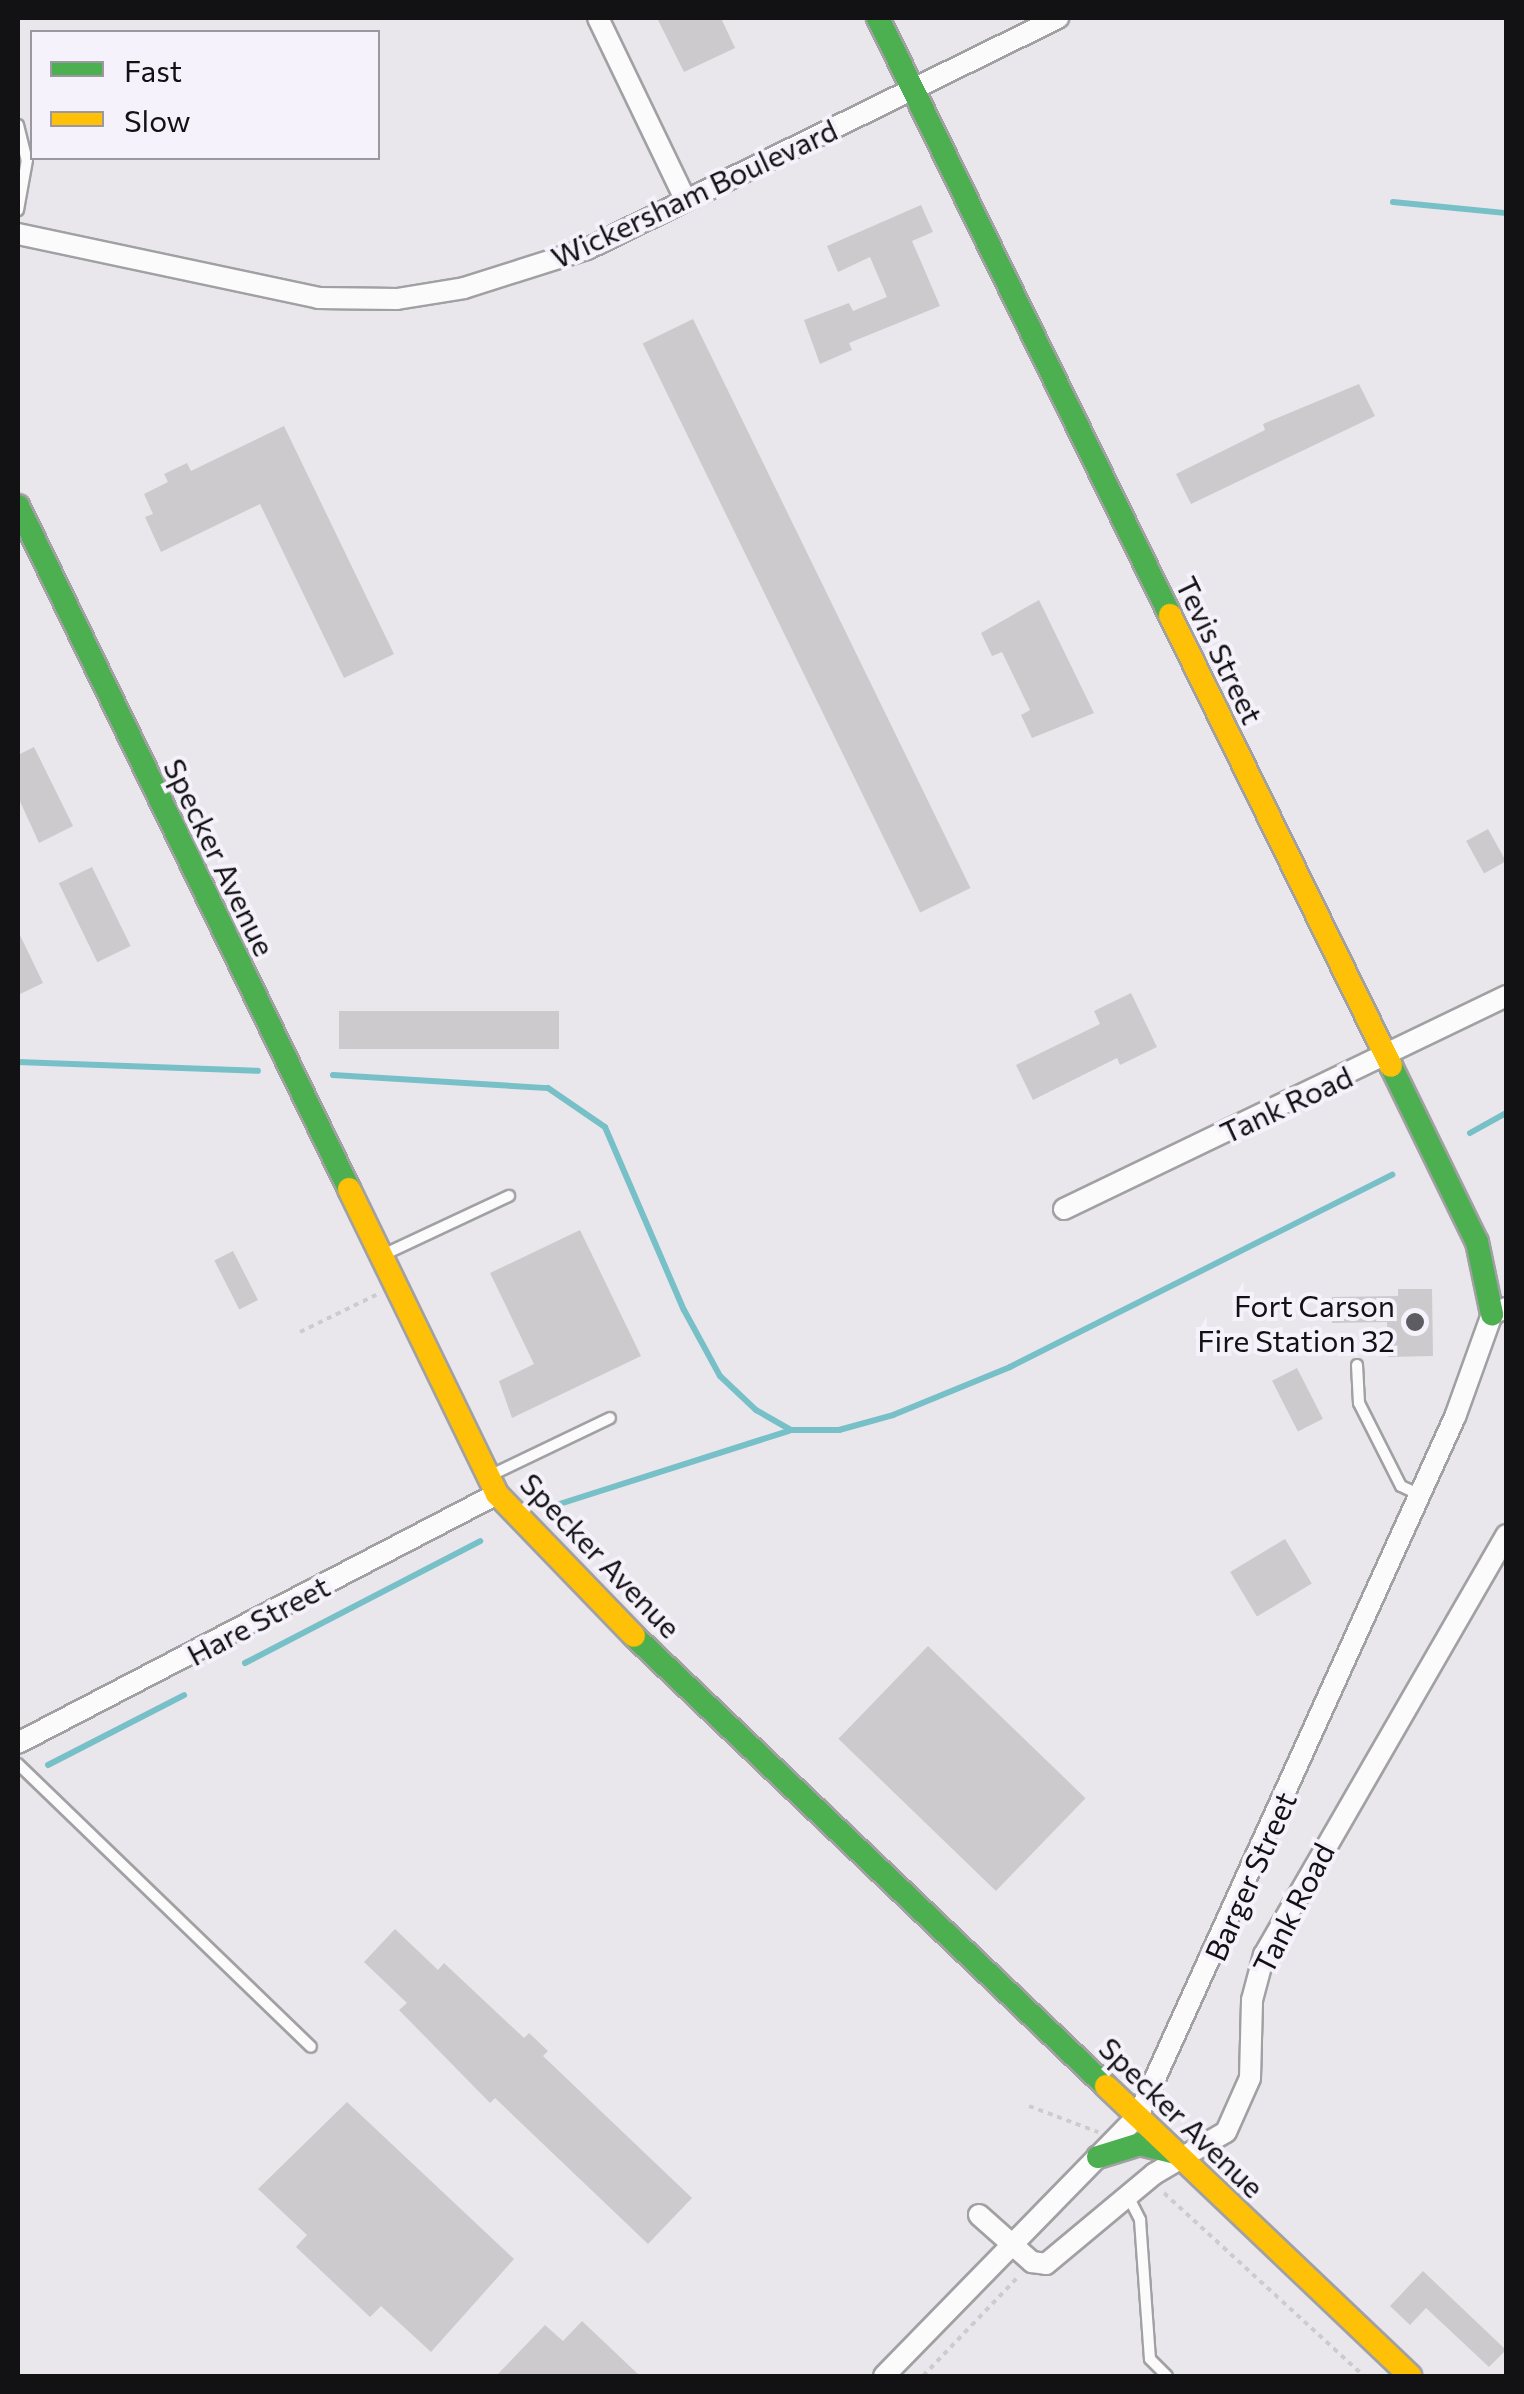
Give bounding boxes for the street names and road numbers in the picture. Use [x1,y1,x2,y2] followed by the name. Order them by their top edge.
[545,111,843,275] street label: Wickersham Boulevard
[1169,570,1271,730] street label: Tevis Street
[157,752,283,962] street label: Specker Avenue
[1214,1058,1358,1150] street label: Tank Road
[513,1465,689,1645] street label: Specker Avenue
[181,1567,335,1673] street label: Hare Street
[1197,1786,1303,1966] street label: Barger Street
[1245,1837,1341,1979] street label: Tank Road
[1092,2029,1272,2205] street label: Specker Avenue

